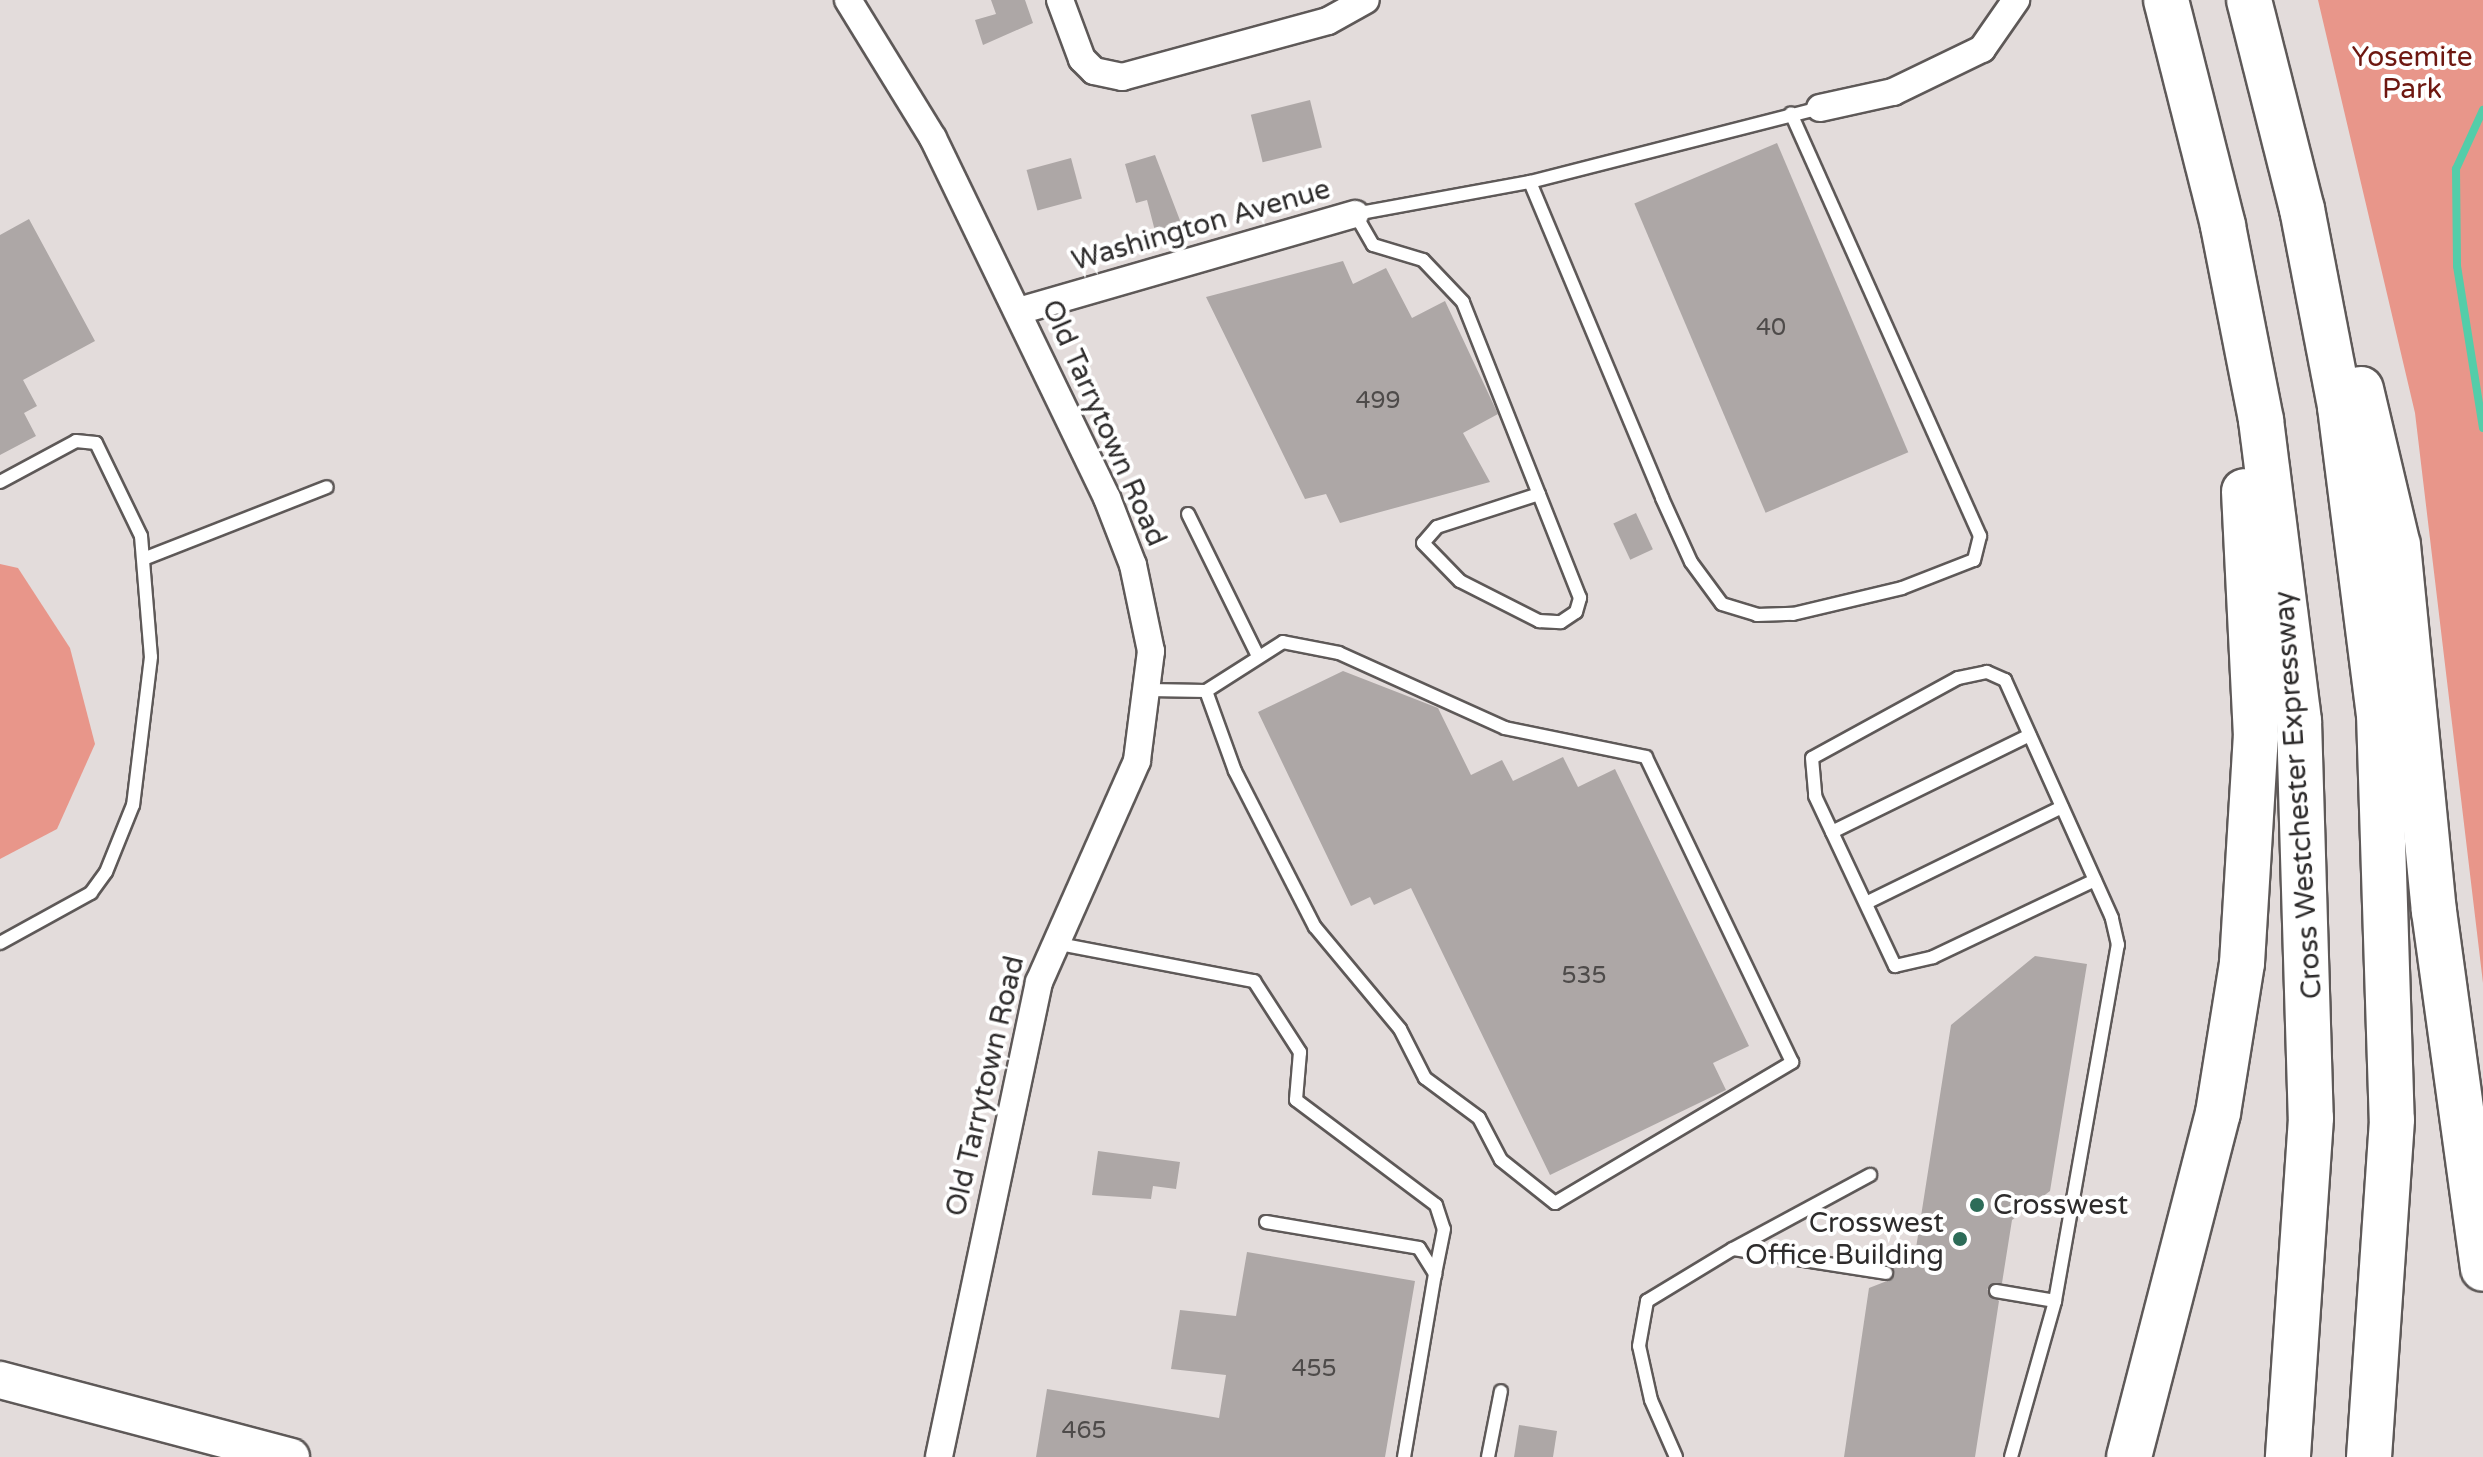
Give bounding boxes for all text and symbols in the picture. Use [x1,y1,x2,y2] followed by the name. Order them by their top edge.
[2351,40,2473,106] park label: Yosemite Park
[1068,172,1334,278] street label: Washington Avenue
[1035,295,1173,551] street label: Old Tarrytown Road
[1756,314,1786,342] house number: 40
[1355,387,1401,415] house number: 499
[2267,590,2329,1000] street label: Cross Westchester Expressway
[939,953,1031,1219] street label: Old Tarrytown Road
[1561,962,1607,990] house number: 535
[1993,1188,2128,1222] place label: Crosswest
[1968,1196,1986,1214] marker: Crosswest
[1745,1206,1944,1272] place label: Crosswest Office Building
[1951,1230,1969,1248] marker: Crosswest Office Building
[1291,1355,1337,1383] house number: 455
[1061,1417,1107,1445] house number: 465

